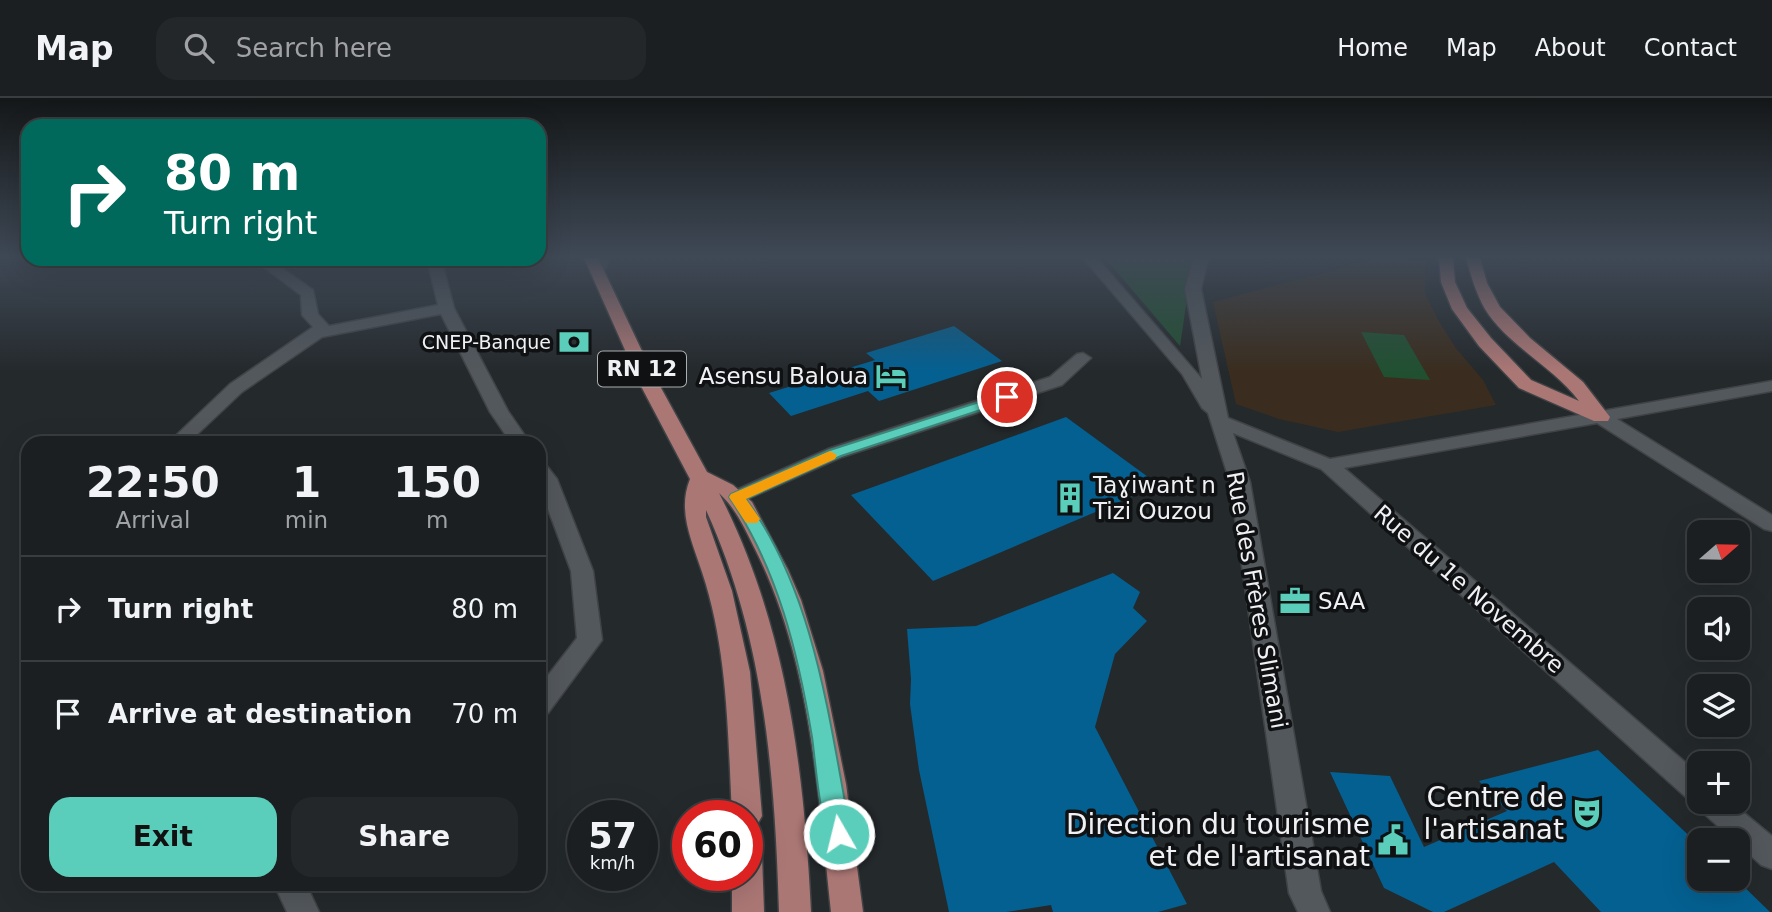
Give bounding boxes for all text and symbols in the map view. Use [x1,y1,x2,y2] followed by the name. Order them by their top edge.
[156,17,646,80] search box
[35,29,114,68] text: Map
[180,29,218,67] icon: search
[236,33,392,63] text: Search here
[1337,34,1408,62] text: Home
[1446,34,1497,62] text: Map
[1535,34,1606,62] text: About
[1644,34,1737,62] text: Contact
[164,145,300,202] text: 80 m
[49,147,140,238] icon: right
[164,204,317,242] text: Turn right
[557,325,591,359] bank icon: CNEP-Banque
[422,331,551,353] place label: CNEP-Banque
[598,352,686,386] road number: RN 12
[874,359,908,393] hotel icon: Asensu Baloua
[699,363,868,389] place label: Asensu Baloua
[977,367,1037,427] pin
[988,378,1026,416] icon: arrive
[86,458,220,507] text: 22:50
[292,458,321,507] text: 1
[393,458,481,507] text: 150
[1222,469,1292,731] street label: Rue des Frères Slimani
[1092,472,1216,524] place label: Taɣiwant n Tizi Ouzou
[1053,481,1087,515] building icon: Taɣiwant n Tizi Ouzou
[1369,500,1569,678] street label: Rue du 1e Novembre
[116,507,190,533] text: Arrival
[285,507,328,533] text: min
[426,507,448,533] text: m
[1687,520,1750,583] north arrow
[1687,520,1750,891] map controls
[1278,584,1312,618] office icon: SAA
[1318,588,1365,614] place label: SAA
[49,590,87,628] icon: right
[108,594,253,624] text: Turn right
[451,594,518,624] text: 80 m
[1687,597,1750,660] button: sound
[1687,674,1750,737] button: layers
[49,695,87,733] icon: arrive
[108,699,412,729] text: Arrive at destination
[451,699,518,729] text: 70 m
[1687,751,1750,814] button: +
[1423,781,1564,846] place label: Centre de l'artisanat
[1570,796,1604,830] theatre icon: Centre de l'artisanat
[49,797,277,877] button: Exit
[291,797,518,877] button: Share
[802,797,876,871] position arrow
[672,800,763,891] speed limit sign: 60
[1066,808,1370,873] place label: Direction du tourisme et de l'artisanat
[588,816,637,856] text: 57
[1376,823,1410,857] public building icon: Direction du tourisme et de l'artisanat
[1687,828,1750,891] button: −
[590,852,635,873] text: km/h

